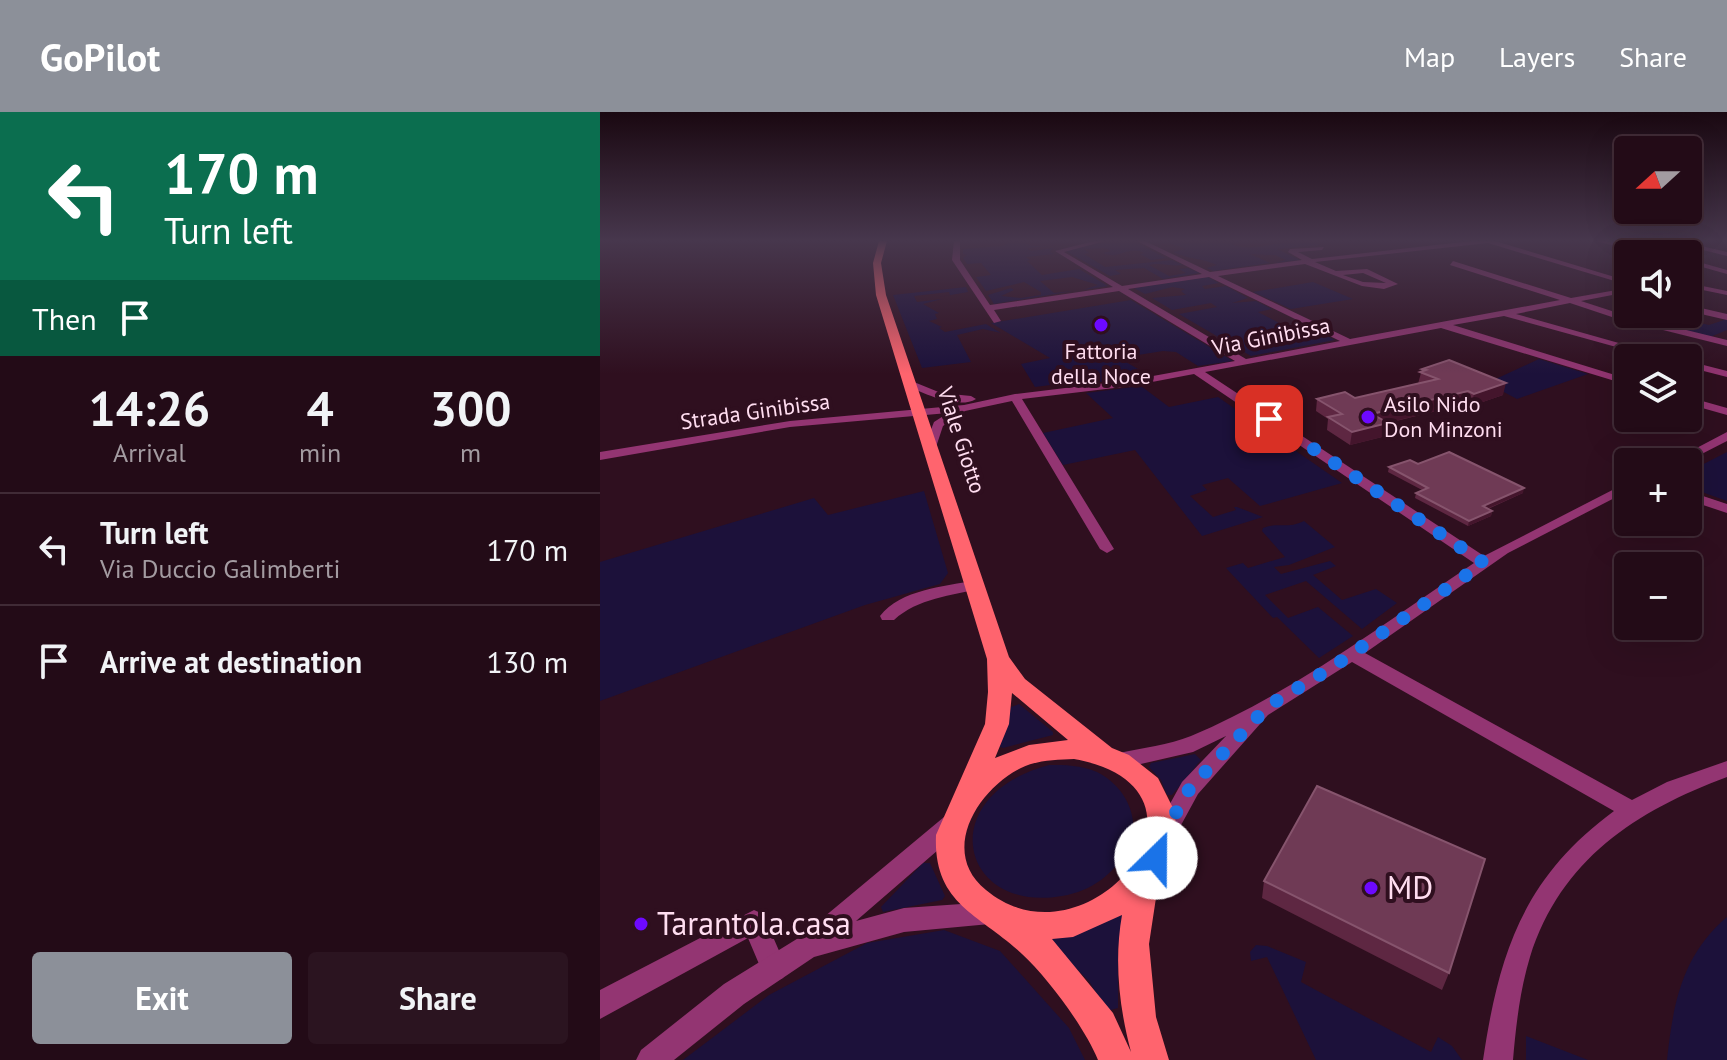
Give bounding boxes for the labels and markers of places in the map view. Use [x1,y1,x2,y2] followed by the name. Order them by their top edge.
[1092,316,1110,334] marker: Fattoria della Noce
[1051,337,1151,390] place label: Fattoria della Noce
[1235,385,1303,453] pin
[1384,390,1503,443] place label: Asilo Nido Don Minzoni
[1359,408,1377,426] marker: Asilo Nido Don Minzoni
[1387,866,1433,908] place label: MD
[1362,879,1380,897] marker: MD
[657,902,851,944] place label: Tarantola.casa
[632,915,650,933] marker: Tarantola.casa

